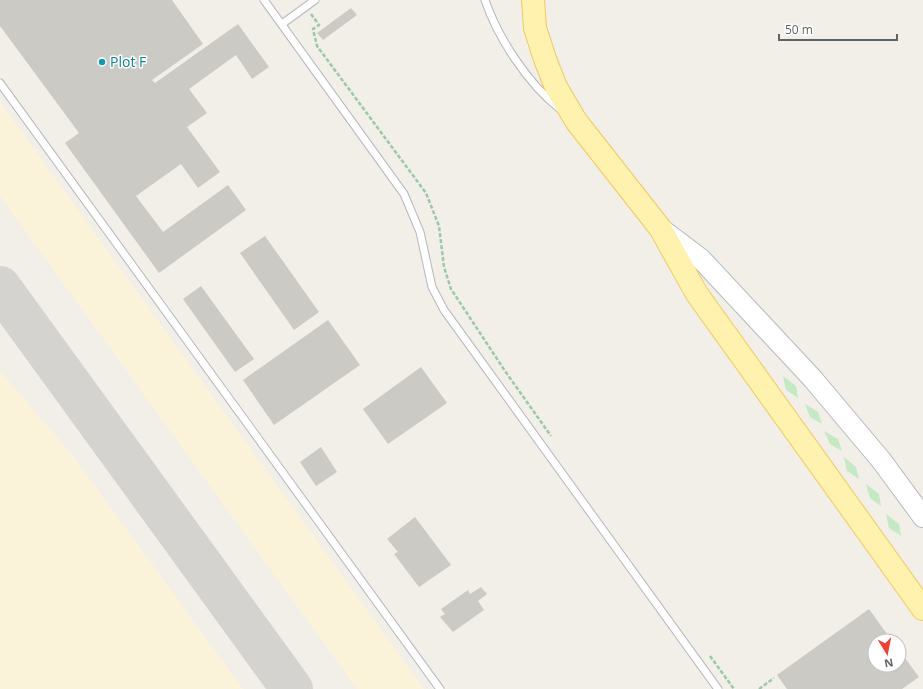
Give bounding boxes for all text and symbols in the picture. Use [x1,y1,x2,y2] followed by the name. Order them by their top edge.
[779,16,897,42] scale bar
[785,21,813,38] text: 50 m
[110,52,146,71] place label: Plot F
[97,57,107,67] marker: Plot F
[867,633,907,673] north arrow
[883,655,895,672] text: N

